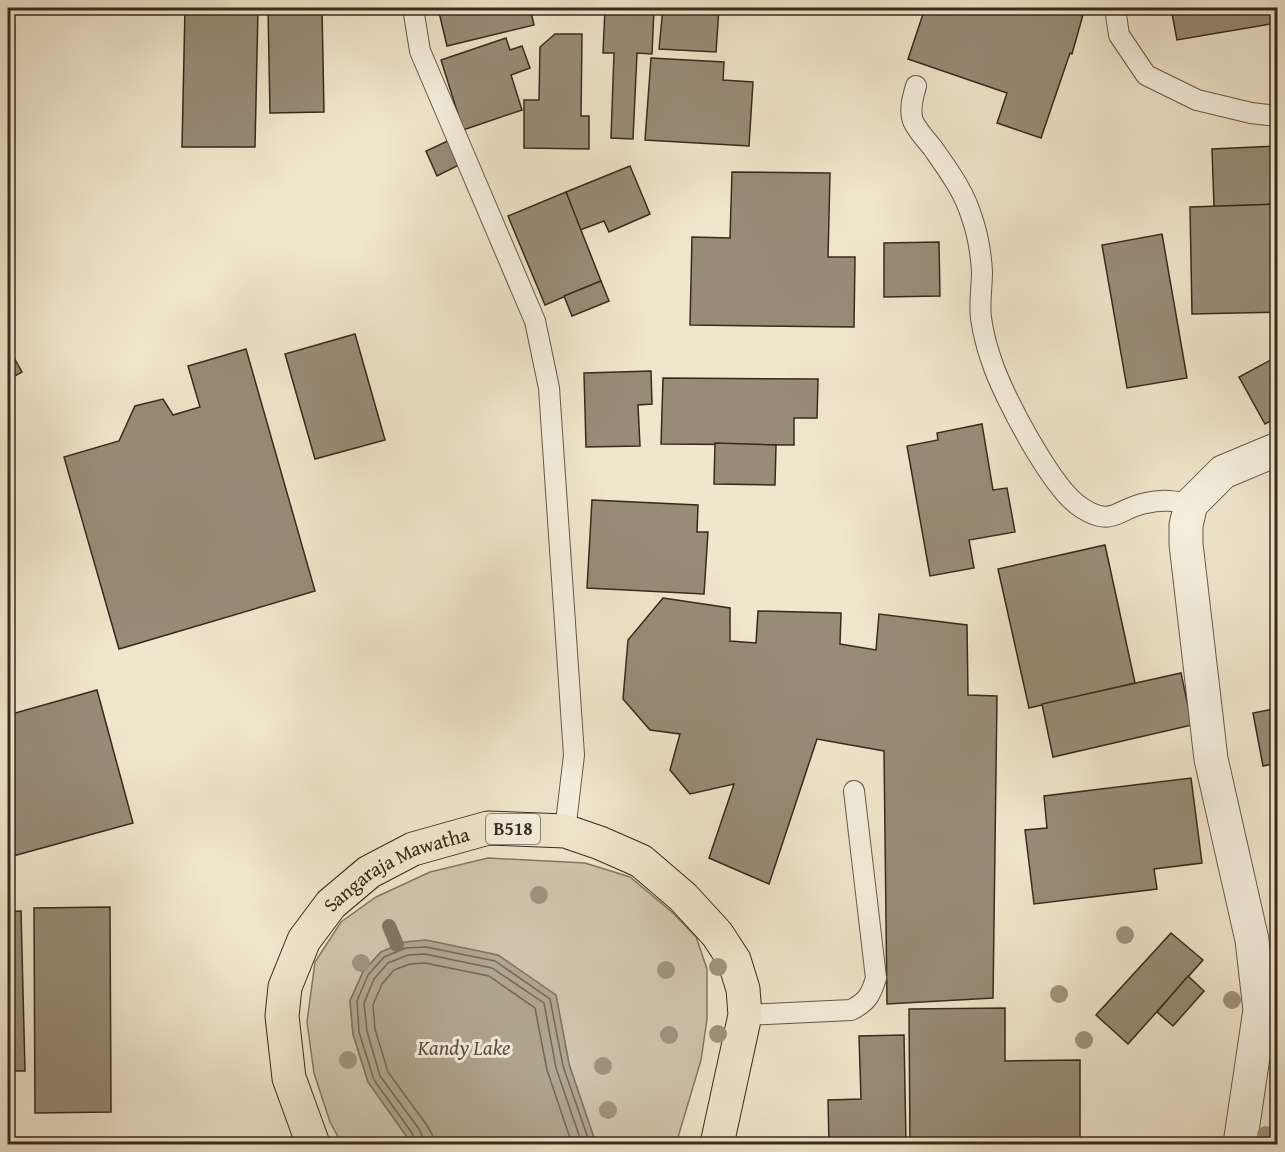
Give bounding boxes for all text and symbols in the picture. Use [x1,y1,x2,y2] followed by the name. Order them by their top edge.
[486,814,540,844] road number: B518
[315,819,473,917] street label: Sangaraja Mawatha
[416,1032,511,1063] water label: Kandy Lake

